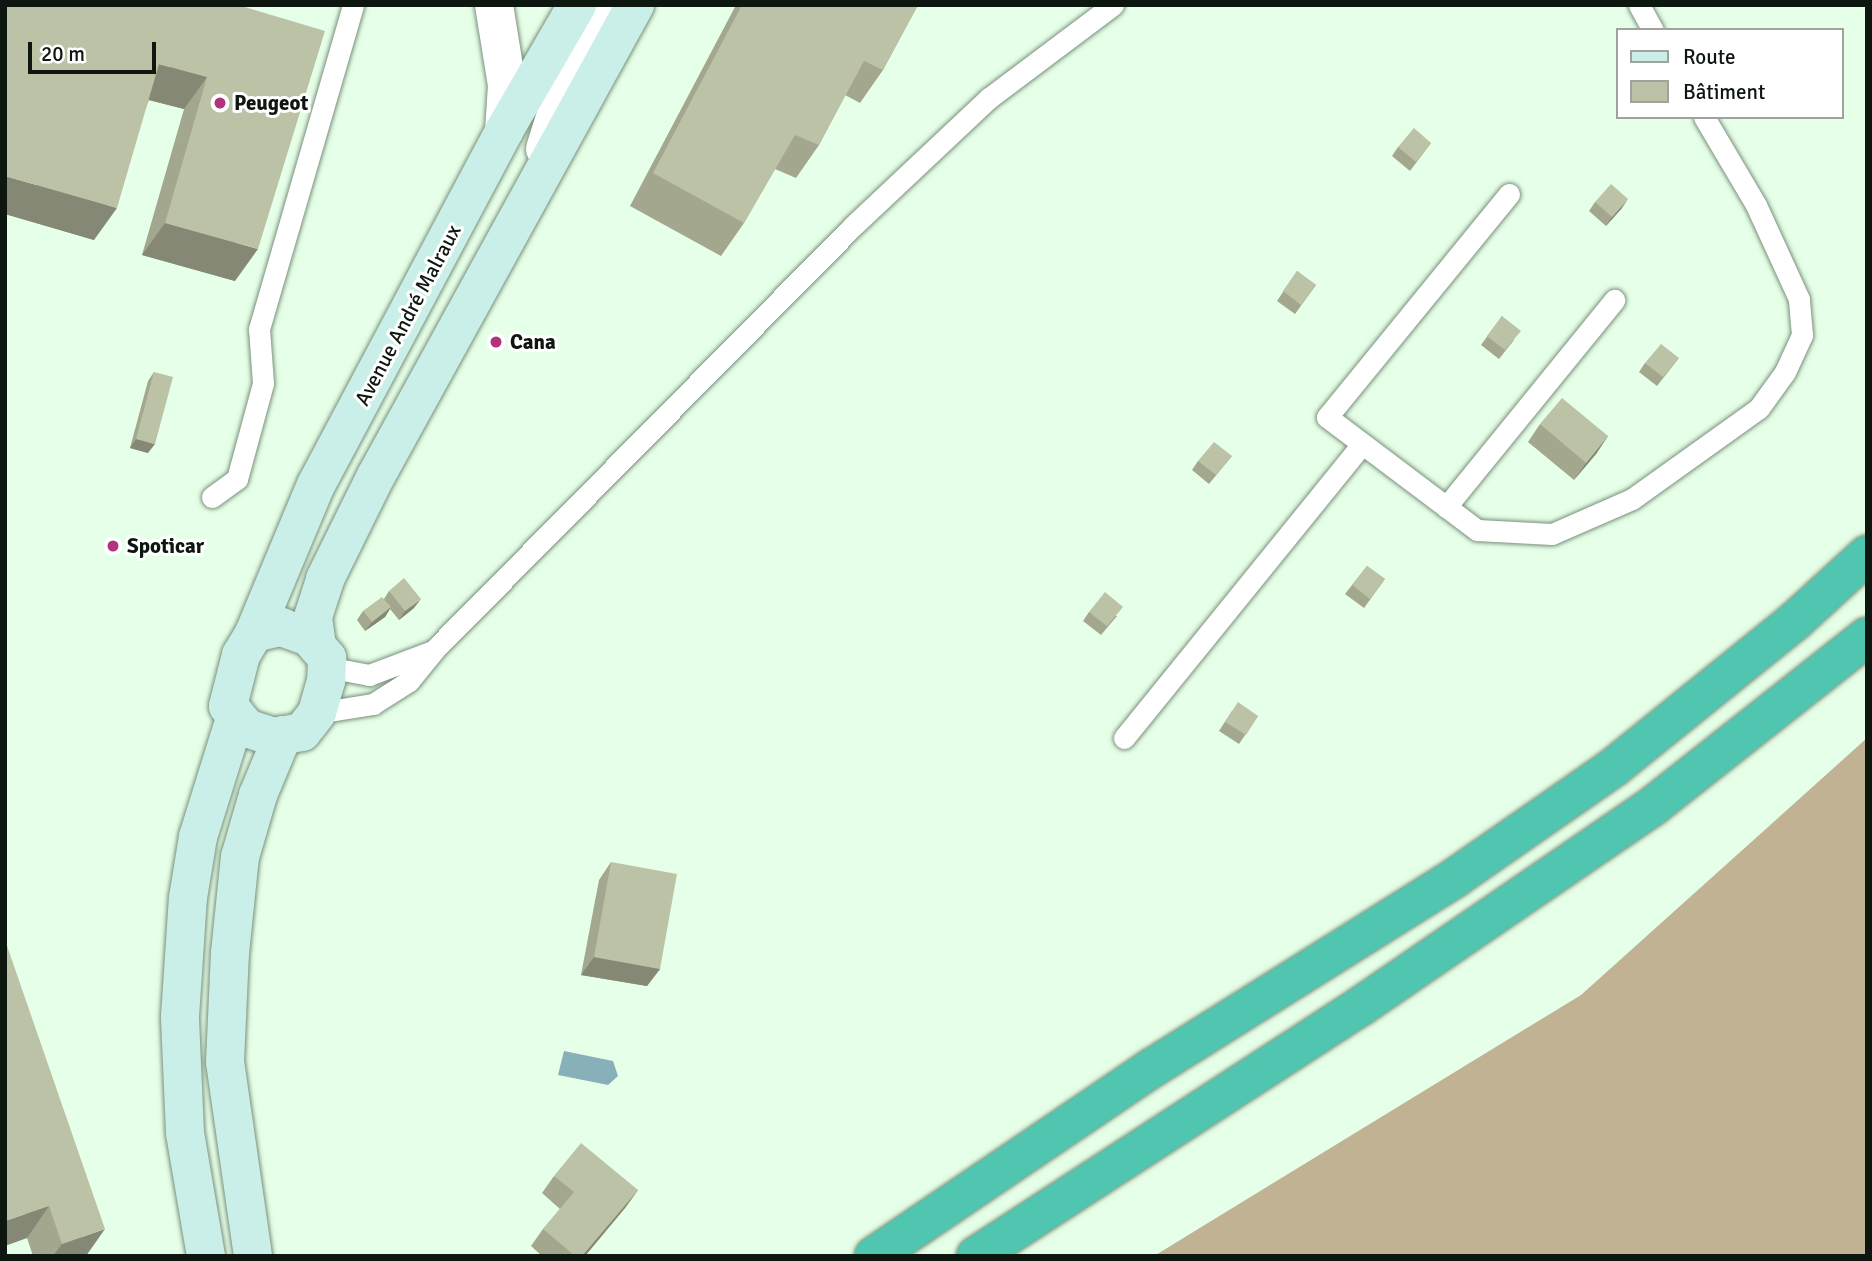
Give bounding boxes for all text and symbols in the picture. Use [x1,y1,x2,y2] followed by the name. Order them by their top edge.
[32,28,159,72] scale bar
[1616,28,1844,119] legend
[41,41,85,67] text: 20 m
[1683,44,1735,70] text: Route
[1683,79,1765,105] text: Bâtiment
[234,90,308,116] place label: Peugeot
[212,95,228,111] marker: Peugeot
[350,220,466,410] street label: Avenue André Malraux
[510,329,556,355] place label: Cana
[488,334,504,350] marker: Cana
[127,533,204,559] place label: Spoticar
[105,538,121,554] marker: Spoticar

